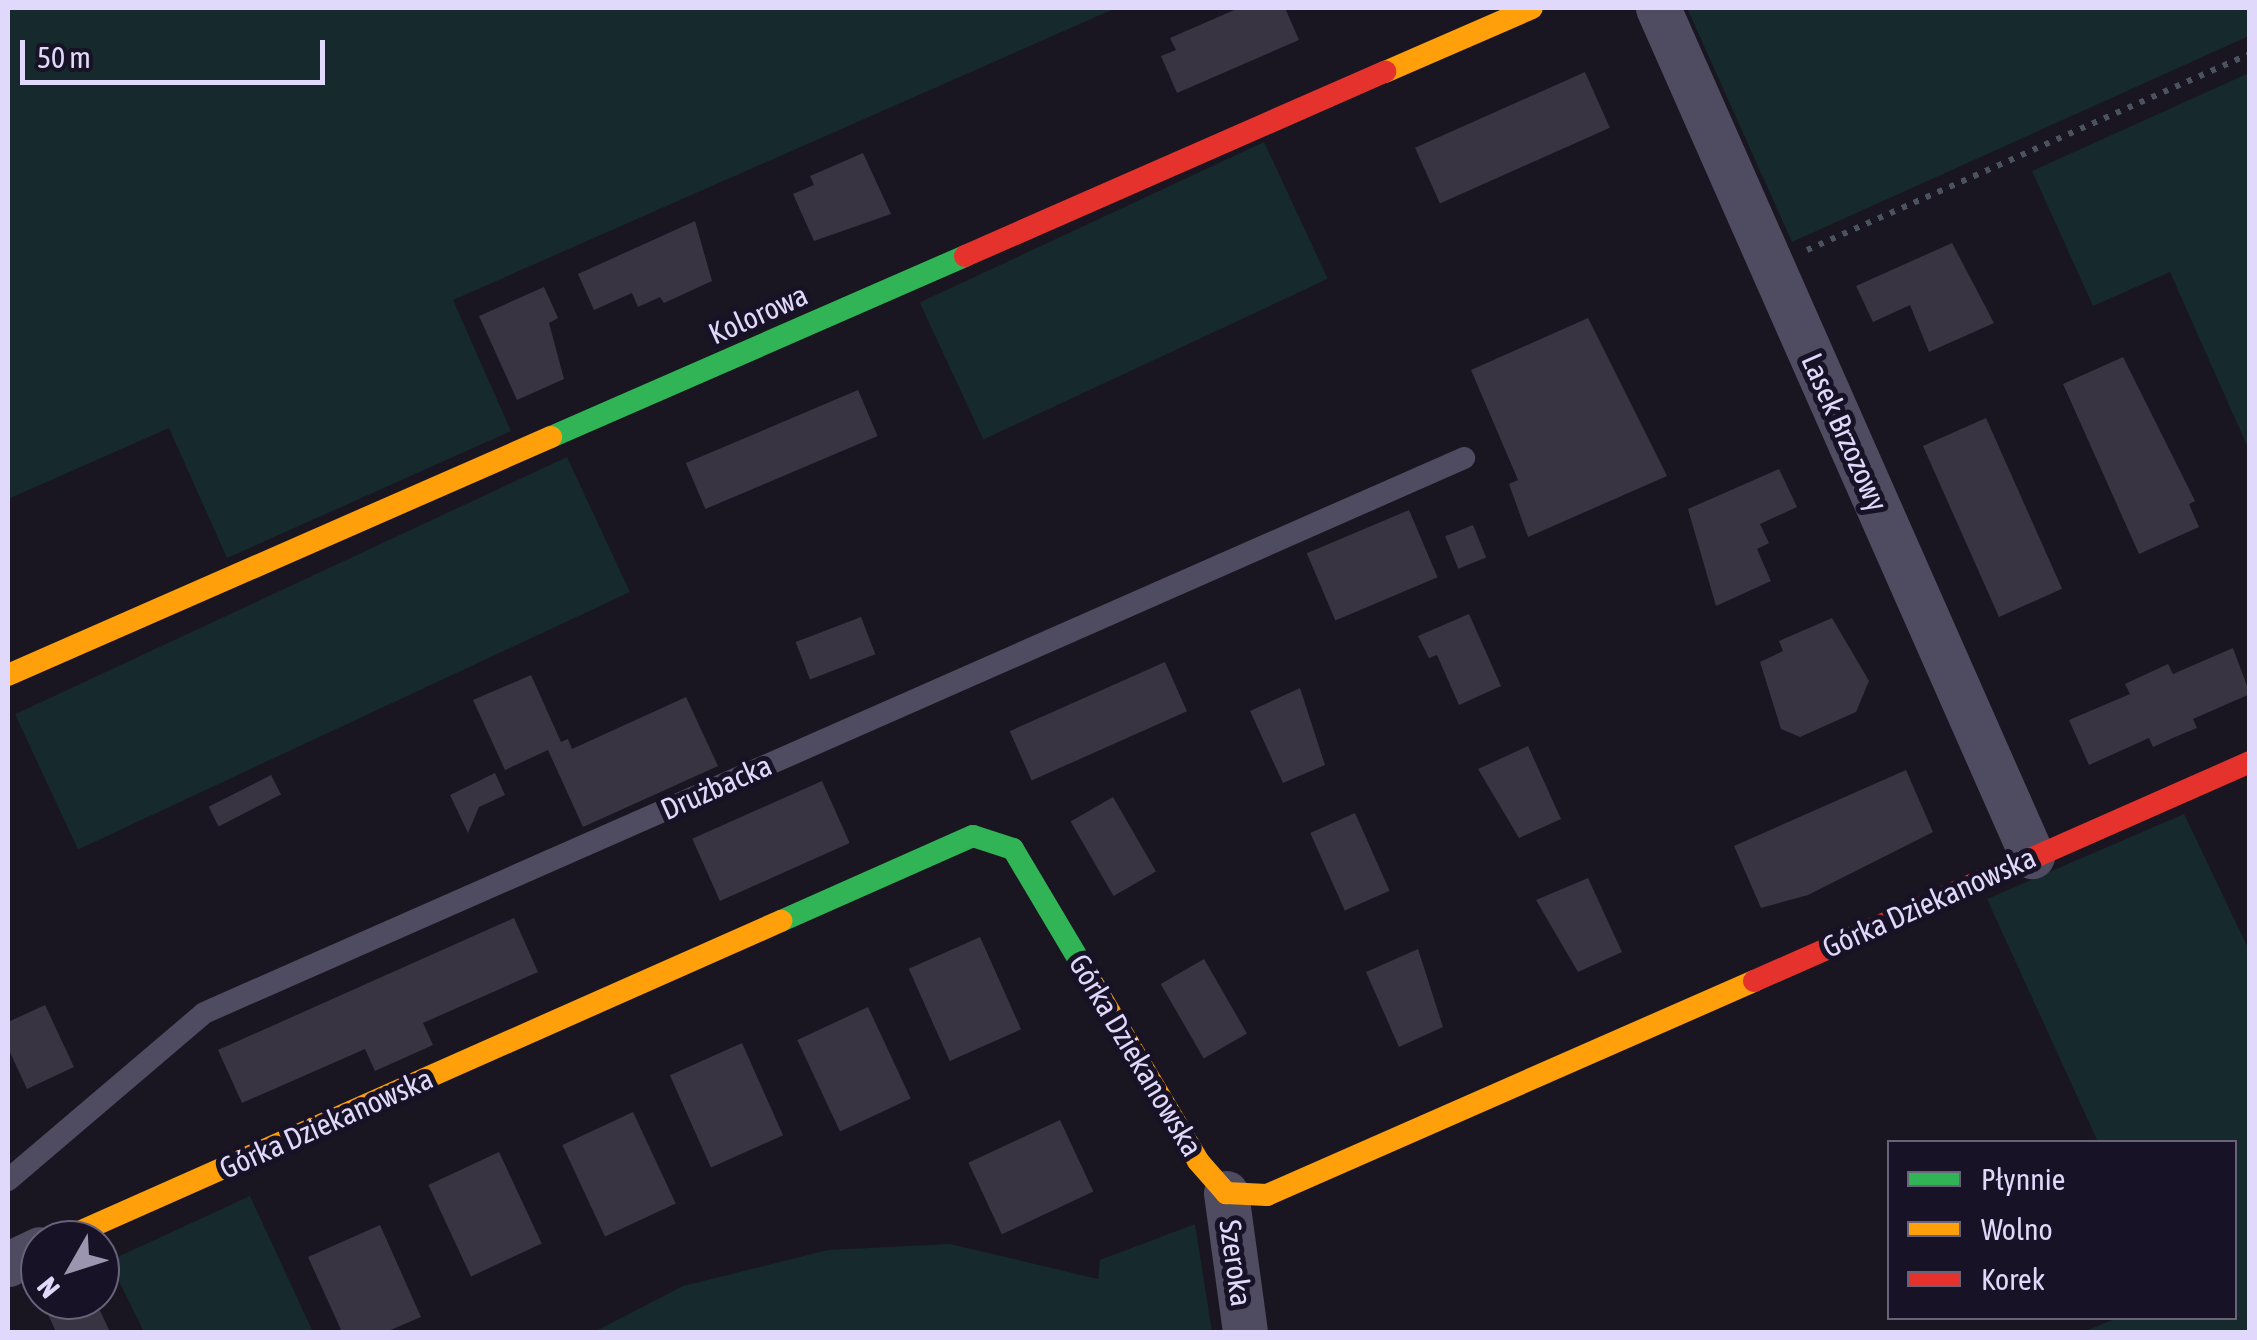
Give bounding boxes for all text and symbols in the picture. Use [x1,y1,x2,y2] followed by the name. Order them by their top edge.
[25,20,330,82] scale bar
[37,40,91,74] text: 50 m
[703,276,813,352] street label: Kolorowa
[1794,347,1896,517] street label: Lasek Brzozowy
[655,747,777,827] street label: Drużbacka
[1817,839,2041,965] street label: Górka Dziekanowska
[1062,947,1210,1163] street label: Górka Dziekanowska
[214,1060,438,1186] street label: Górka Dziekanowska
[1887,1140,2237,1320] legend
[1981,1162,2065,1196] text: Płynnie
[1981,1212,2053,1246] text: Wolno
[1212,1218,1260,1308] street label: Szeroka
[20,1220,120,1320] north arrow
[1981,1262,2045,1296] text: Korek
[31,1271,66,1304] text: N

